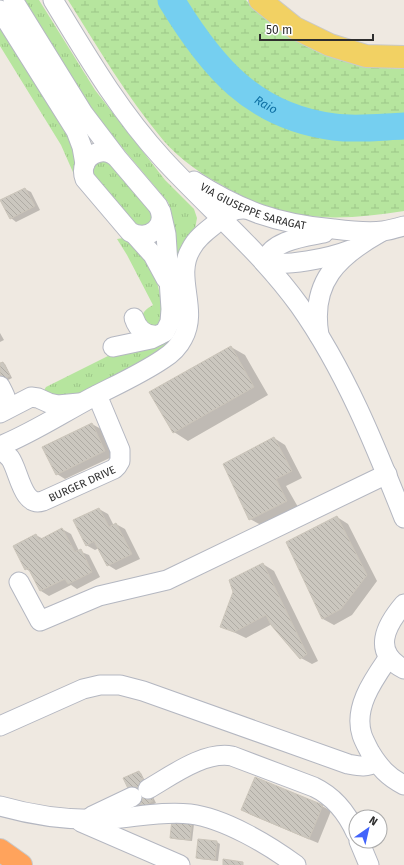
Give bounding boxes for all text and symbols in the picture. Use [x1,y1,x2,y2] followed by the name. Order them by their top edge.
[260,16,373,42] scale bar
[266,23,292,37] text: 50 m
[252,93,280,117] water label: Raio
[198,180,307,233] street label: VIA GIUSEPPE SARAGAT
[47,463,118,505] street label: BURGER DRIVE
[348,809,388,849] north arrow
[367,814,380,829] text: N

